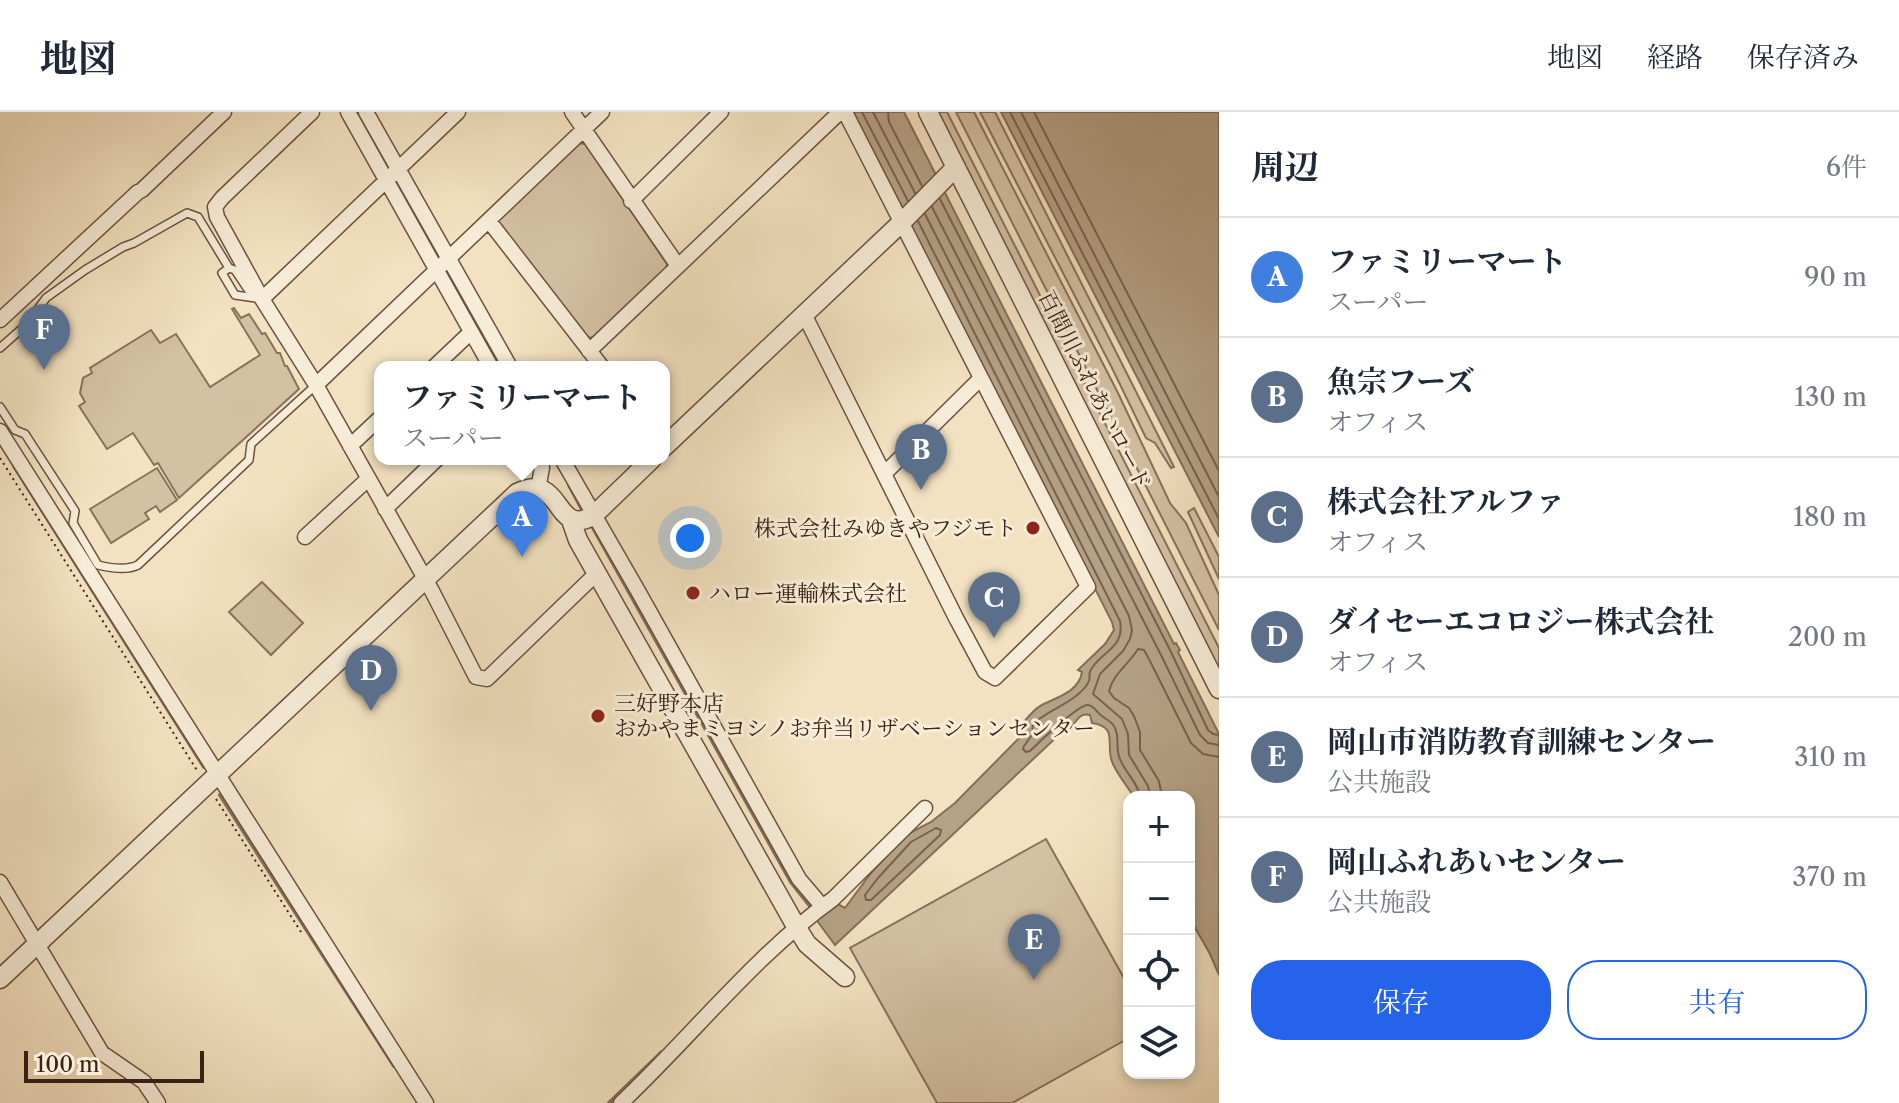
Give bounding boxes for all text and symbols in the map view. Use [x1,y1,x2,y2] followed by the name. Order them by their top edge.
[40,35,116,82] text: 地図
[1547,40,1603,74] text: 地図
[1647,40,1703,74] text: 経路
[1747,40,1859,74] text: 保存済み
[1251,146,1319,188] text: 周辺
[1826,151,1867,183] text: 6件
[1327,243,1566,280] text: ファミリーマート
[1267,261,1287,293] text: A
[1804,261,1867,293] text: 90 m
[1033,286,1157,494] street label: 百間川ふれあいロード
[1327,286,1428,318] text: スーパー
[18,304,70,370] pin: F
[374,361,670,465] popup
[1327,363,1475,400] text: 魚宗フーズ
[402,379,642,416] text: ファミリーマート
[1267,381,1287,413] text: B
[1794,381,1867,413] text: 130 m
[1327,406,1428,438] text: オフィス
[402,422,504,454] text: スーパー
[895,424,947,490] pin: B
[1327,483,1565,520] text: 株式会社アルファ
[496,491,548,557] pin: A
[1267,501,1287,533] text: C
[1793,501,1867,533] text: 180 m
[754,515,1017,542] place label: 株式会社みゆきやフジモト
[670,518,710,558] your location
[1024,519,1042,537] marker: 株式会社みゆきやフジモト
[1327,526,1428,558] text: オフィス
[968,572,1020,638] pin: C
[709,580,907,607] place label: ハロー運輸株式会社
[684,584,702,602] marker: ハロー運輸株式会社
[1327,603,1714,640] text: ダイセーエコロジー株式会社
[1266,621,1288,653] text: D
[1788,621,1867,653] text: 200 m
[345,645,397,711] pin: D
[1327,646,1428,678] text: オフィス
[614,690,1095,742] place label: 三好野本店 おかやまミヨシノお弁当リザベーションセンター
[589,707,607,725] marker: 三好野本店 おかやまミヨシノお弁当リザベーションセンター
[1327,723,1716,760] text: 岡山市消防教育訓練センター
[1268,741,1286,773] text: E
[1794,741,1867,773] text: 310 m
[1327,766,1431,798] text: 公共施設
[1123,791,1195,1079] map controls
[1123,791,1195,863] button: +
[1327,843,1626,880] text: 岡山ふれあいセンター
[1268,861,1286,893] text: F
[1792,861,1867,893] text: 370 m
[1123,863,1195,935] button: −
[1327,886,1431,918] text: 公共施設
[1008,914,1060,980] pin: E
[1123,935,1195,1007] button: locate
[1251,960,1551,1040] button: 保存
[1567,960,1867,1040] button: 共有
[1123,1007,1195,1079] button: layers
[24,1047,204,1083] scale bar
[36,1051,99,1078] text: 100 m

